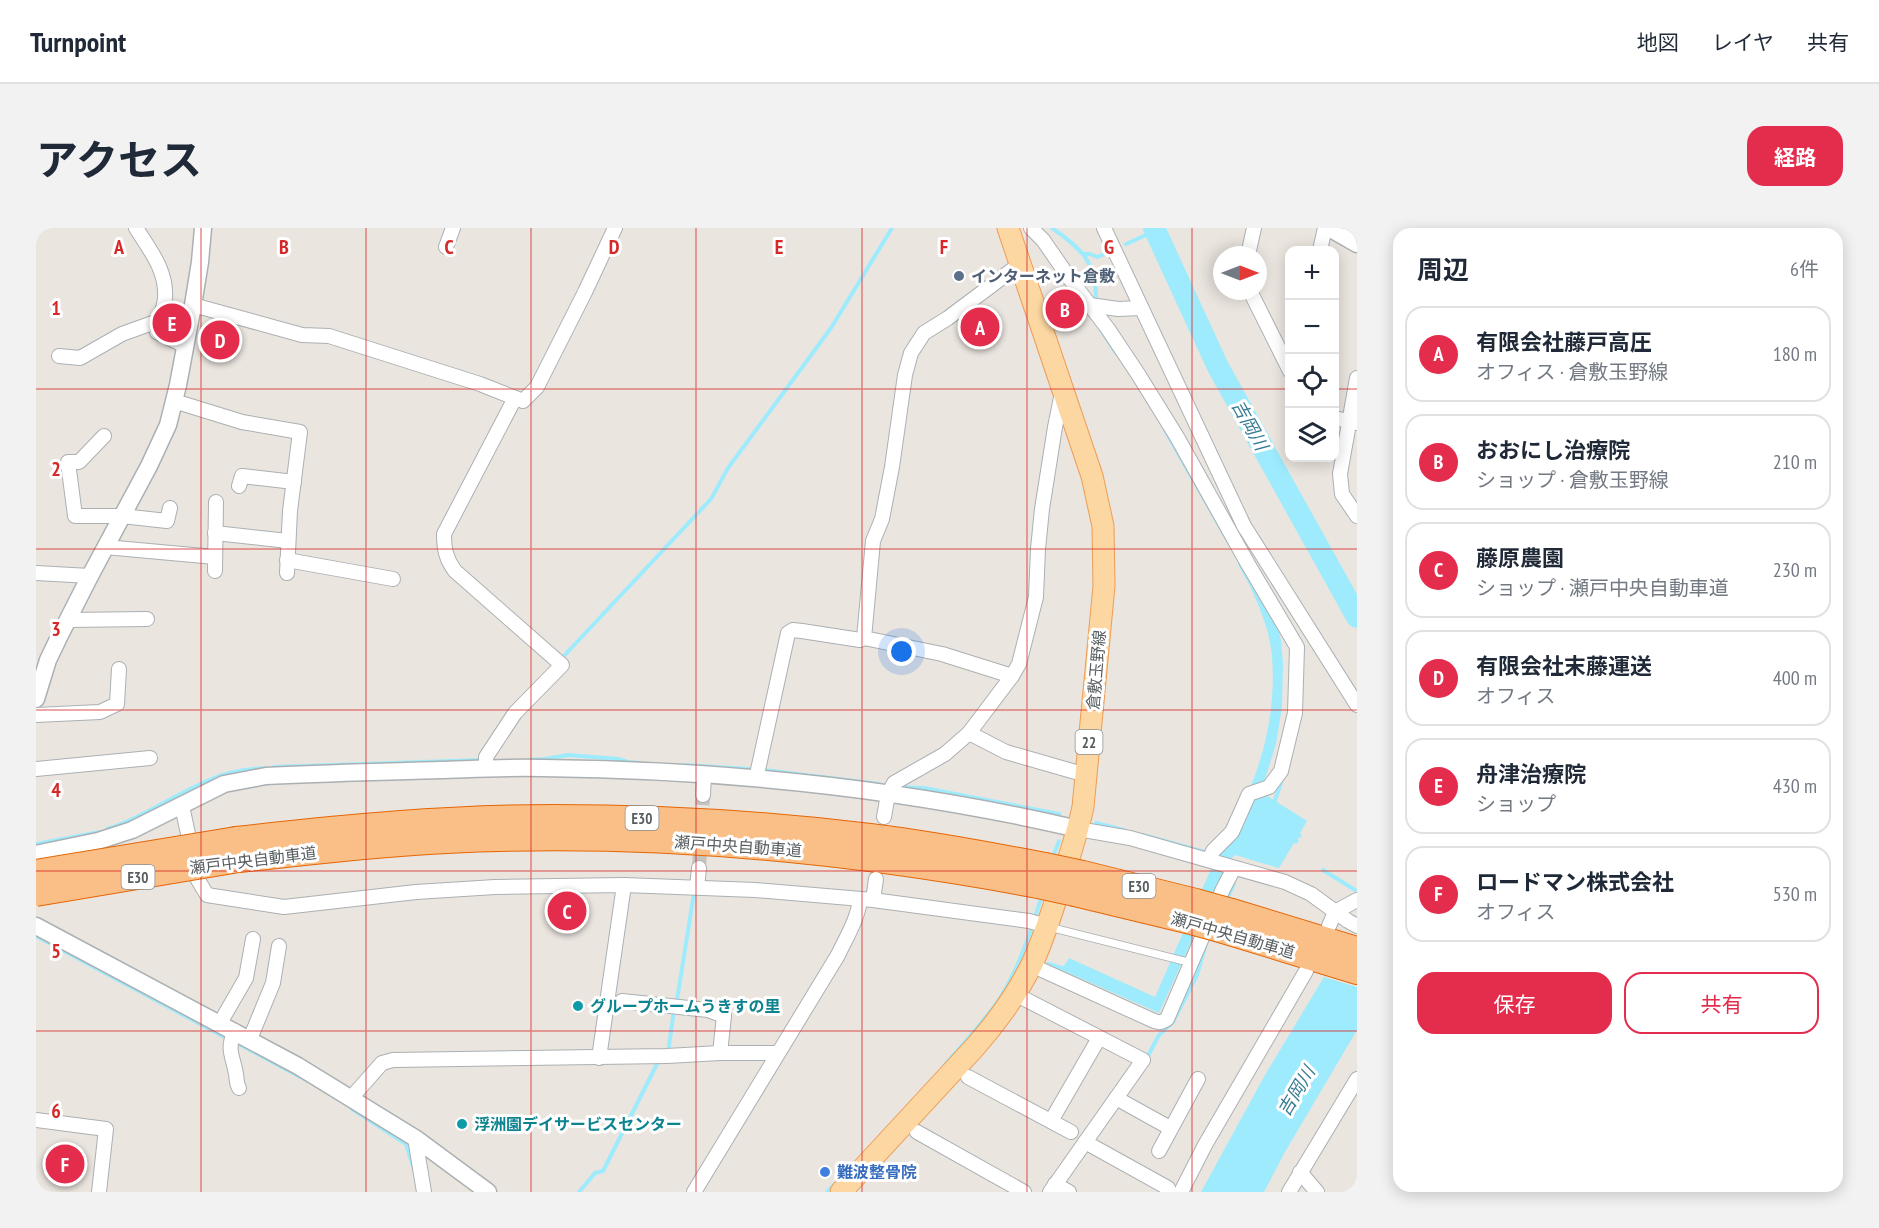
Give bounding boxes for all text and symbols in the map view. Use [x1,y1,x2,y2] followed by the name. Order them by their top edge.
[30,23,126,60] text: Turnpoint
[1637,29,1679,56] text: 地図
[1712,29,1774,56] text: レイヤ
[1807,29,1849,56] text: 共有
[1747,126,1843,186] button: 経路
[36,132,202,187] text: アクセス
[113,234,125,260] text: A
[279,234,289,260] text: B
[444,234,454,260] text: C
[609,234,620,260] text: D
[775,234,783,260] text: E
[940,234,948,260] text: F
[1104,234,1114,260] text: G
[1213,246,1267,300] north arrow
[1285,246,1339,462] map controls
[1285,246,1339,300] button: +
[1417,253,1469,286] text: 周辺
[1790,256,1819,282] text: 6件
[971,266,1115,286] place label: インターネット倉敷
[952,269,966,283] marker: インターネット倉敷
[1046,286,1084,332] pin: B
[51,295,61,321] text: 1
[152,300,192,346] pin: E
[1285,300,1339,354] button: −
[960,304,1000,350] pin: A
[200,318,240,362] pin: D
[1476,328,1652,356] text: 有限会社藤戸高圧
[1433,341,1444,367] text: A
[1773,341,1817,367] text: 180 m
[1285,354,1339,408] button: locate
[1476,359,1668,385] text: オフィス · 倉敷玉野線
[1227,396,1274,456] water label: 吉岡川
[1285,408,1339,462] button: layers
[1476,436,1630,464] text: おおにし治療院
[1434,449,1443,475] text: B
[1773,449,1817,475] text: 210 m
[51,456,61,482] text: 2
[1476,467,1669,493] text: ショップ · 倉敷玉野線
[1476,544,1564,572] text: 藤原農園
[1434,557,1443,583] text: C
[1773,557,1817,583] text: 230 m
[1476,575,1729,601] text: ショップ · 瀬戸中央自動車道
[51,616,61,642] text: 3
[1083,629,1109,711] street label: 倉敷玉野線
[887,637,916,666] your location
[1476,652,1652,680] text: 有限会社末藤運送
[1433,665,1444,691] text: D
[1773,665,1817,691] text: 400 m
[1476,683,1556,709] text: オフィス
[1076,730,1102,754] road number: 22
[1476,760,1586,788] text: 舟津治療院
[1434,773,1443,799] text: E
[1773,773,1817,799] text: 430 m
[51,777,61,803] text: 4
[1476,791,1556,817] text: ショップ
[626,806,658,830] road number: E30
[673,832,803,860] street label: 瀬戸中央自動車道
[188,842,318,878] street label: 瀬戸中央自動車道
[122,865,154,889] road number: E30
[1476,868,1674,896] text: ロードマン株式会社
[1122,874,1156,898] road number: E30
[1434,881,1443,907] text: F
[1773,881,1817,907] text: 530 m
[548,888,586,934] pin: C
[1476,899,1556,925] text: オフィス
[1169,908,1297,962] street label: 瀬戸中央自動車道
[51,938,61,964] text: 5
[1417,972,1612,1034] button: 保存
[1624,972,1819,1034] button: 共有
[590,996,781,1016] place label: グループホームうきすの里
[571,999,585,1013] marker: グループホームうきすの里
[1272,1060,1321,1120] water label: 吉岡川
[51,1098,61,1124] text: 6
[474,1114,682,1134] place label: 浮洲園デイサービスセンター
[455,1117,469,1131] marker: 浮洲園デイサービスセンター
[45,1142,84,1186] pin: F
[837,1162,917,1182] place label: 難波整骨院
[818,1165,832,1179] marker: 難波整骨院

